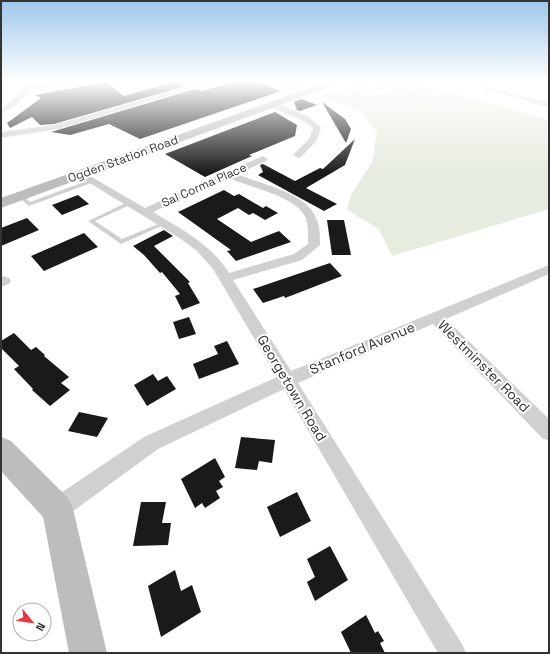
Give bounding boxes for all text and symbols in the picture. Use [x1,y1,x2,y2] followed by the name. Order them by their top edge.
[66,132,180,186] street label: Ogden Station Road
[159,159,249,211] street label: Sal Corma Place
[434,316,534,416] street label: Westminster Road
[307,318,417,378] street label: Stanford Avenue
[253,332,331,444] street label: Georgetown Road
[12,602,52,642] north arrow
[33,620,49,633] text: N

